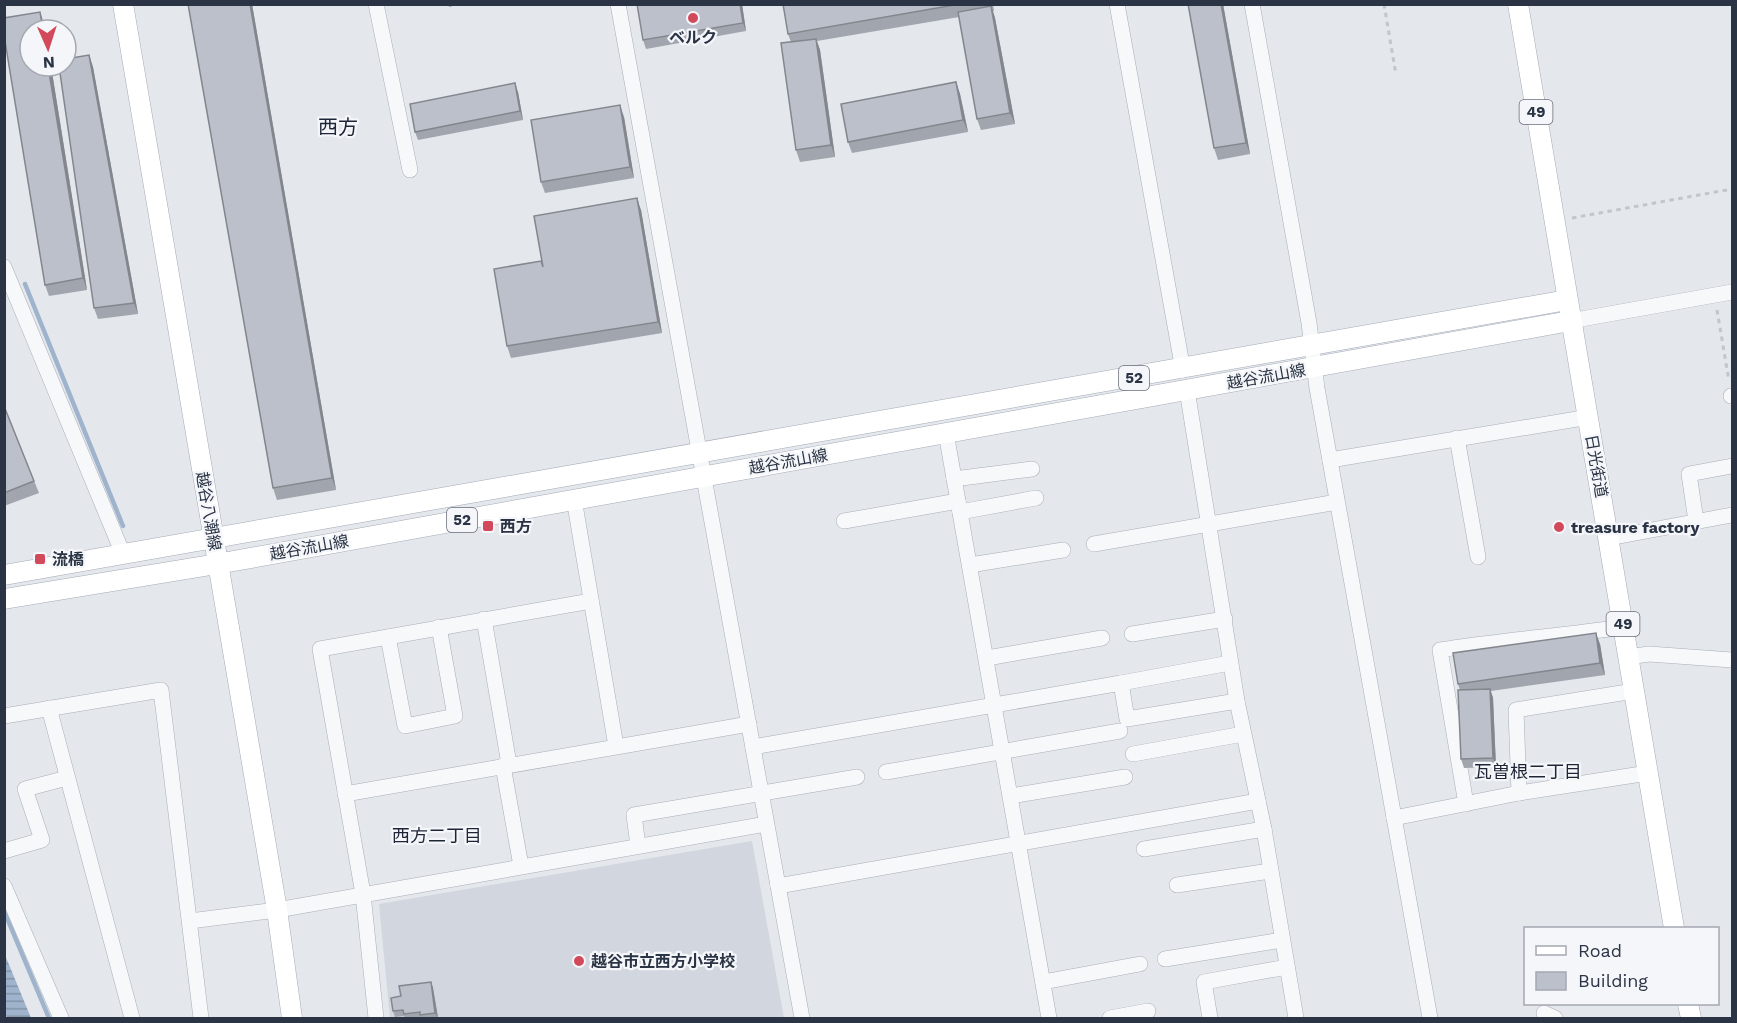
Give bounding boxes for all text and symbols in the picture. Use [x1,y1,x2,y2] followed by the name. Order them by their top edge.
[686,11,700,25] marker: ベルク
[18,18,78,78] north arrow
[669,28,717,47] place label: ベルク
[42,53,55,72] text: N
[1520,100,1552,124] road number: 49
[318,115,358,139] district label: 西方
[1225,360,1307,393] street label: 越谷流山線
[1119,366,1149,390] road number: 52
[1582,433,1611,499] street label: 日光街道
[747,445,829,478] street label: 越谷流山線
[192,470,225,552] street label: 越谷八潮線
[447,508,477,532] road number: 52
[500,517,532,536] place label: 西方
[1571,518,1700,537] place label: treasure factory
[481,519,495,533] marker: 西方
[1552,520,1566,534] marker: treasure factory
[268,531,350,564] street label: 越谷流山線
[52,550,84,569] place label: 流橋
[33,552,47,566] marker: 流橋
[1606,612,1640,636] road number: 49
[1474,761,1582,782] district label: 瓦曽根二丁目
[392,825,482,846] district label: 西方二丁目
[1524,927,1719,1005] legend
[1578,940,1622,961] text: Road
[591,952,735,971] place label: 越谷市立西方小学校
[572,954,586,968] marker: 越谷市立西方小学校
[1578,970,1648,991] text: Building

